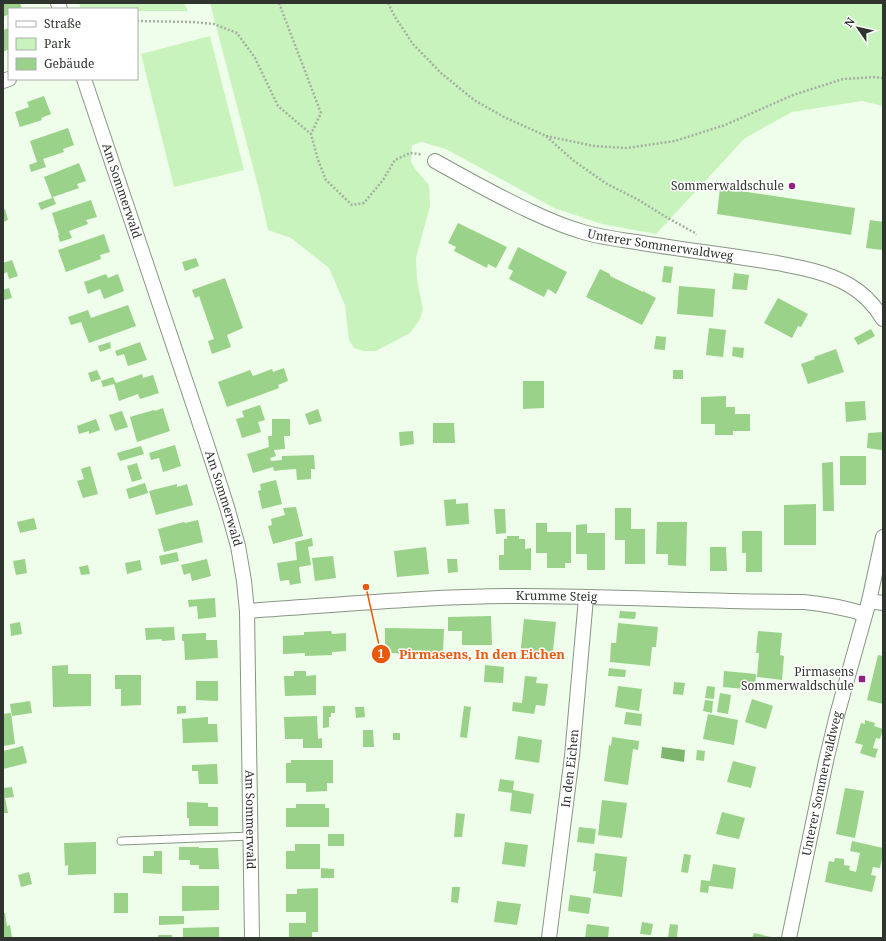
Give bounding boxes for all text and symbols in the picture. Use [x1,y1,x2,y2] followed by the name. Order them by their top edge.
[8,8,138,80] legend
[838,8,878,48] north arrow
[841,14,858,30] text: N
[44,15,81,32] text: Straße
[44,35,72,52] text: Park
[44,55,95,72] text: Gebäude
[98,141,146,241] street label: Am Sommerwald
[671,177,784,194] place label: Sommerwaldschule
[787,181,797,191] marker: Sommerwaldschule
[586,225,735,264] street label: Unterer Sommerwaldweg
[201,448,247,549] street label: Am Sommerwald
[516,587,598,605] street label: Krumme Steig
[371,642,573,667] callout: Pirmasens, In den Eichen
[378,645,385,662] text: 1
[399,645,565,663] text: Pirmasens, In den Eichen
[741,663,854,694] place label: Pirmasens Sommerwaldschule
[857,674,867,684] marker: Pirmasens Sommerwaldschule
[797,709,846,857] street label: Unterer Sommerwaldweg
[557,728,582,809] street label: In den Eichen
[241,770,260,870] street label: Am Sommerwald

